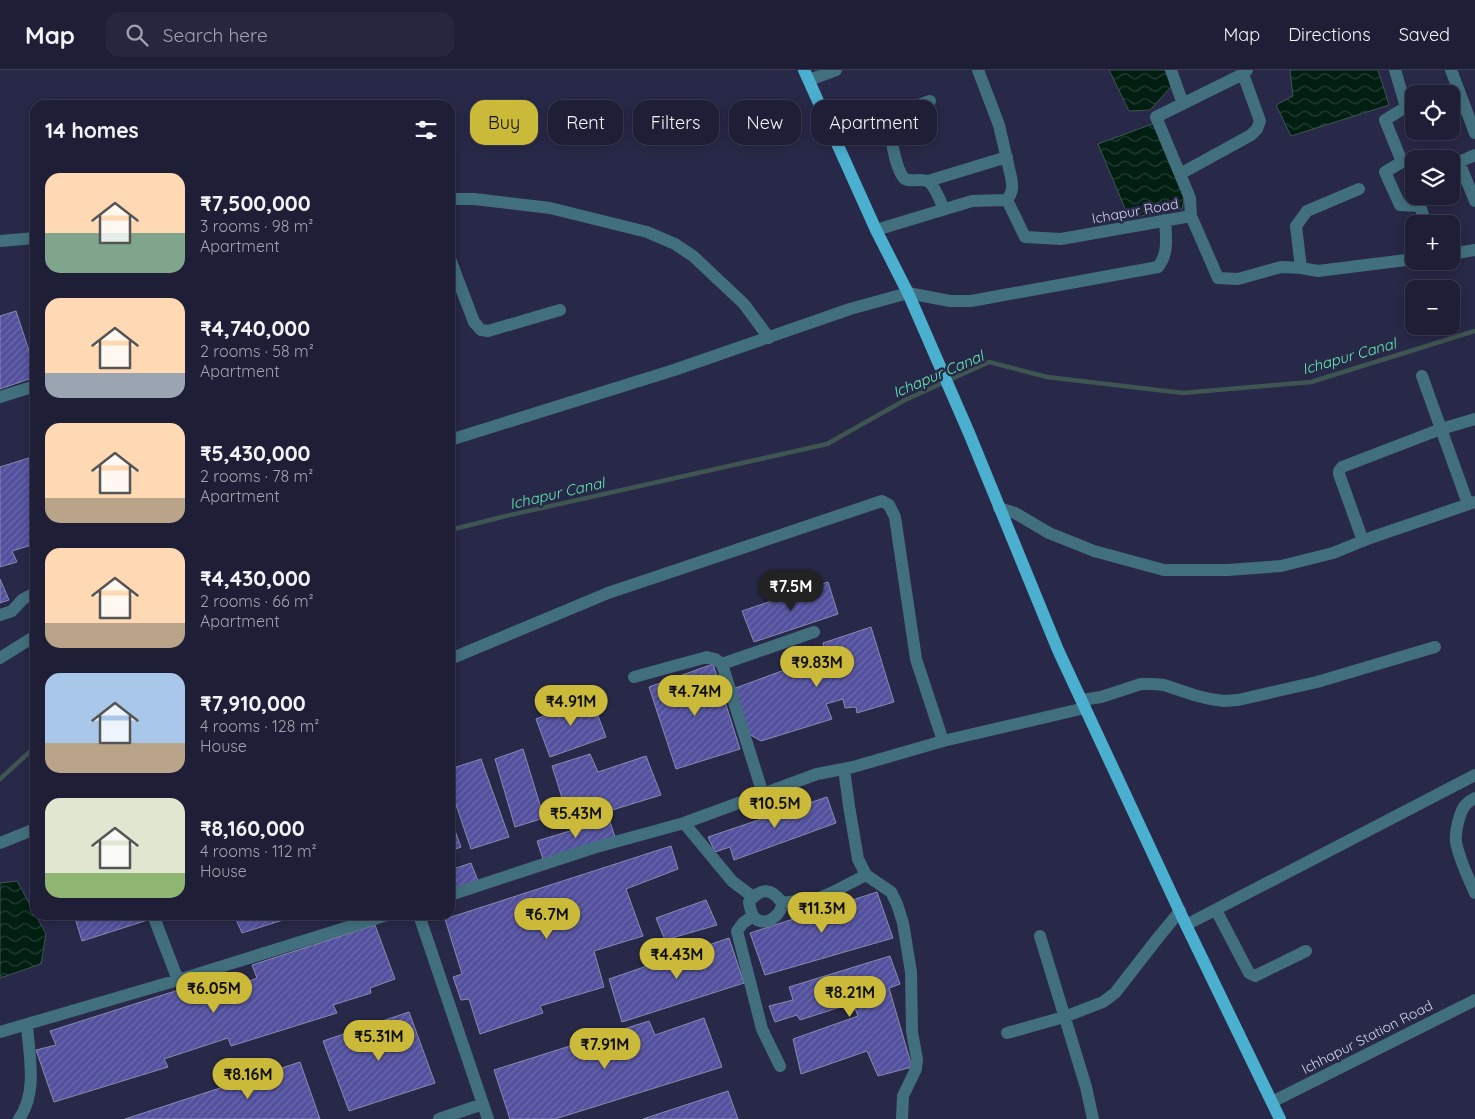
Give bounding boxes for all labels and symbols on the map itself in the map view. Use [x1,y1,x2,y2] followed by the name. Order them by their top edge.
[1090,195,1180,227] street label: Ichapur Road
[1300,333,1400,378] water label: Ichapur Canal
[890,346,988,402] water label: Ichapur Canal
[508,473,608,513] water label: Ichapur Canal
[756,570,826,612] pin: ₹7.5M
[776,646,858,688] pin: ₹9.83M
[654,674,736,717] pin: ₹4.74M
[530,684,612,727] pin: ₹4.91M
[734,786,816,829] pin: ₹10.5M
[535,796,617,839] pin: ₹5.43M
[781,892,863,934] pin: ₹11.3M
[512,898,582,940] pin: ₹6.7M
[636,938,718,980] pin: ₹4.43M
[173,972,255,1014] pin: ₹6.05M
[809,976,891,1018] pin: ₹8.21M
[1298,996,1436,1078] street label: Ichhapur Station Road
[338,1020,420,1062] pin: ₹5.31M
[564,1028,646,1070] pin: ₹7.91M
[207,1058,289,1100] pin: ₹8.16M

